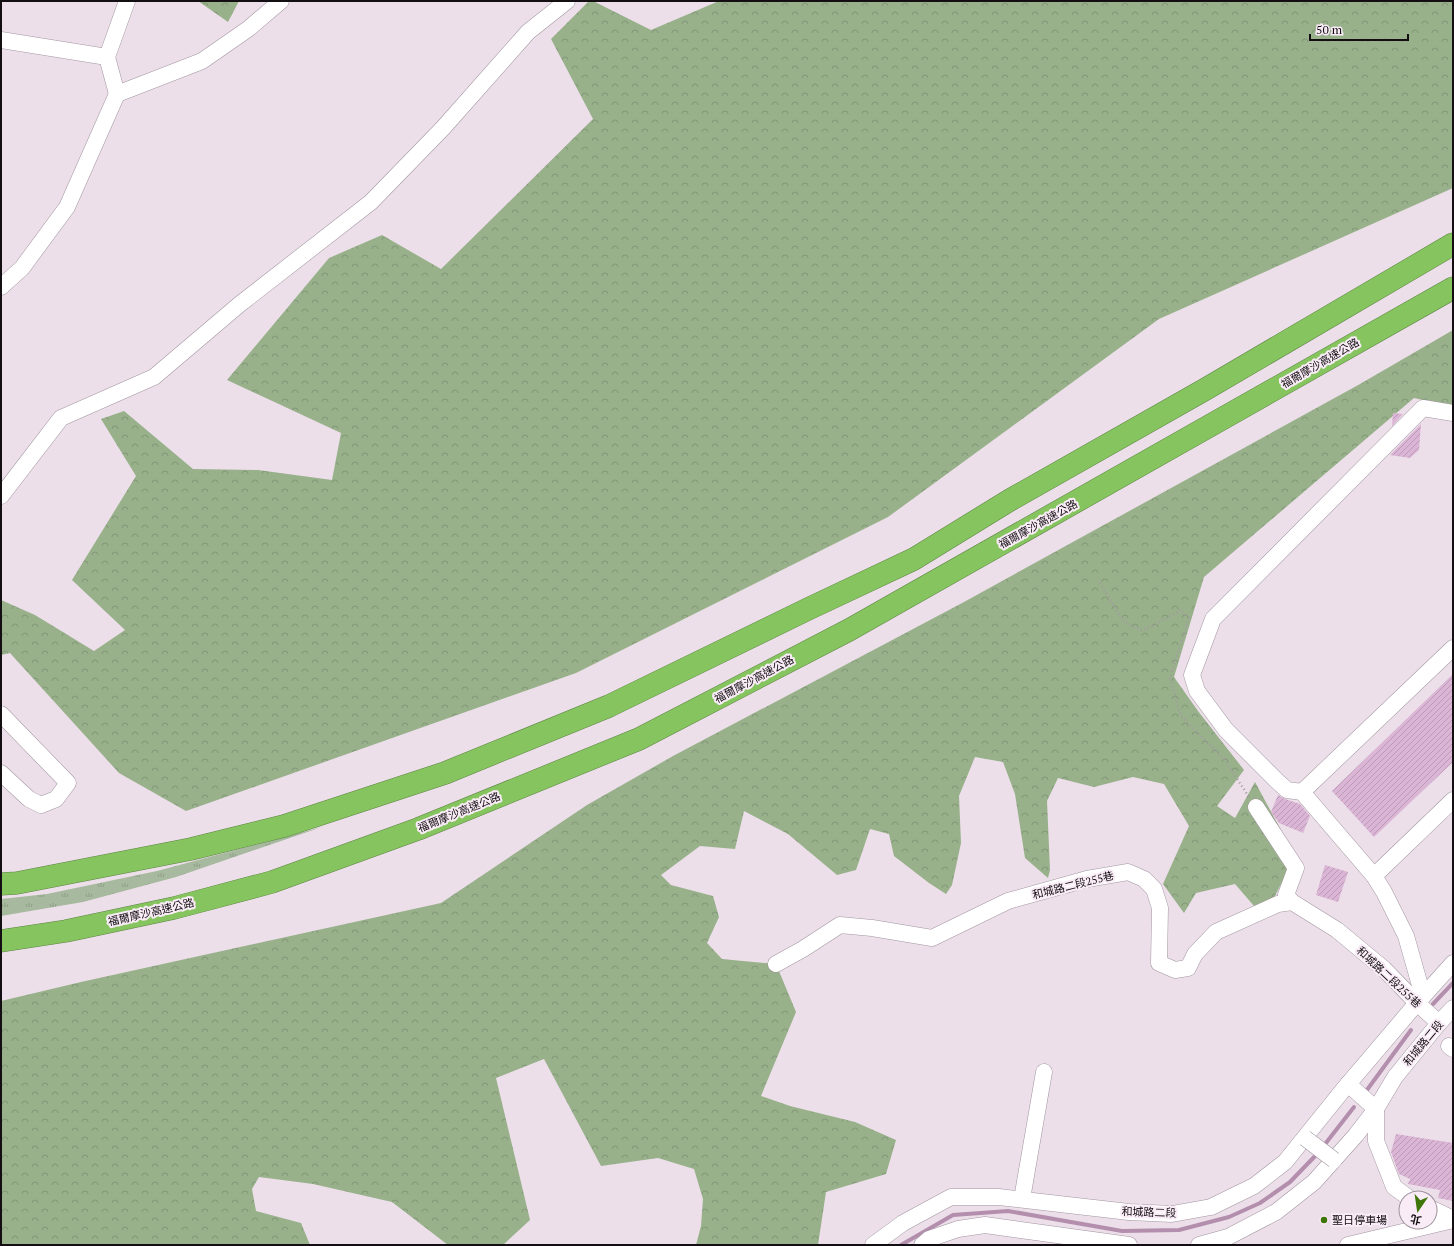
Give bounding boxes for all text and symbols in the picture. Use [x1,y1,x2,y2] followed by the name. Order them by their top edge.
[1310,16,1408,42] scale bar
[1316,22,1343,37] text: 50 m
[1278,335,1362,391] street label: 福爾摩沙高速公路
[996,497,1080,551] street label: 福爾摩沙高速公路
[712,652,796,706] street label: 福爾摩沙高速公路
[416,789,502,835] street label: 福爾摩沙高速公路
[1031,868,1115,902] street label: 和城路二段255巷
[107,895,195,929] street label: 福爾摩沙高速公路
[1354,943,1424,1011] street label: 和城路二段255巷
[1400,1017,1446,1069] street label: 和城路二段
[1398,1190,1438,1230] north arrow
[1121,1204,1177,1220] street label: 和城路二段
[1409,1212,1423,1228] text: 北
[1332,1213,1387,1227] place label: 聖日停車場
[1319,1215,1329,1225] marker: 聖日停車場

